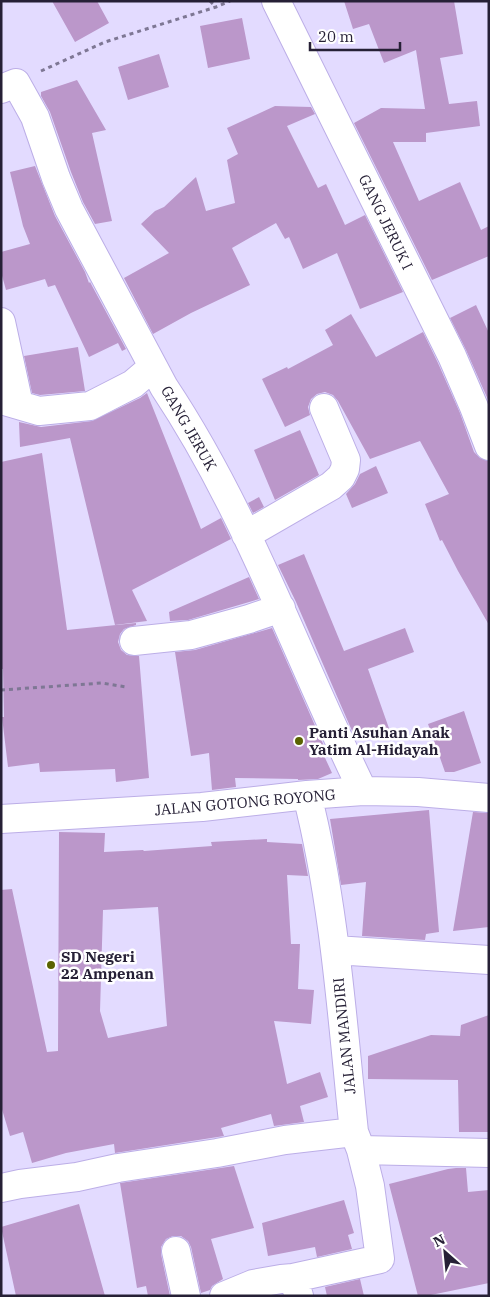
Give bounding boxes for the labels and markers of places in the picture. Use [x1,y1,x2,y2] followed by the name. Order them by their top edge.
[309,723,450,759] place label: Panti Asuhan Anak Yatim Al-Hidayah
[293,735,305,747] marker: Panti Asuhan Anak Yatim Al-Hidayah
[61,947,154,983] place label: SD Negeri 22 Ampenan
[45,959,57,971] marker: SD Negeri 22 Ampenan

